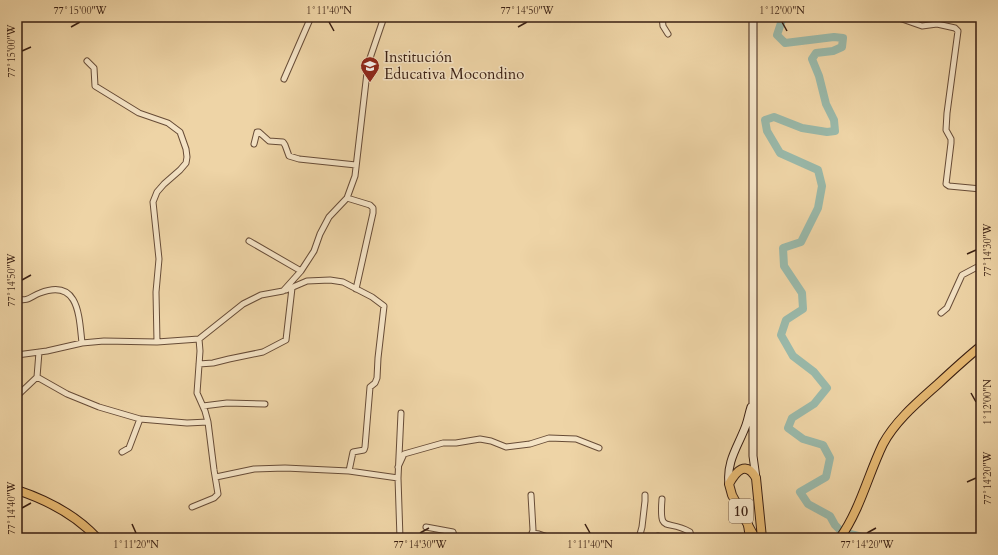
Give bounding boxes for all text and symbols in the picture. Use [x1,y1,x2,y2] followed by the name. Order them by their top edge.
[53,4,108,18] text: 77°15'00"W
[306,4,352,18] text: 1°11'40"N
[500,4,555,18] text: 77°14'50"W
[759,4,805,18] text: 1°12'00"N
[5,23,19,78] text: 77°15'00"W
[384,47,524,84] place label: Institución Educativa Mocondino
[359,55,381,83] school or university icon: Institución Educativa Mocondino
[981,222,995,277] text: 77°14'30"W
[5,252,19,307] text: 77°14'50"W
[981,379,995,425] text: 1°12'00"N
[981,450,995,505] text: 77°14'20"W
[5,480,19,535] text: 77°14'40"W
[729,499,753,523] road number: 10
[113,538,159,552] text: 1°11'20"N
[393,538,448,552] text: 77°14'30"W
[567,538,613,552] text: 1°11'40"N
[840,538,895,552] text: 77°14'20"W

